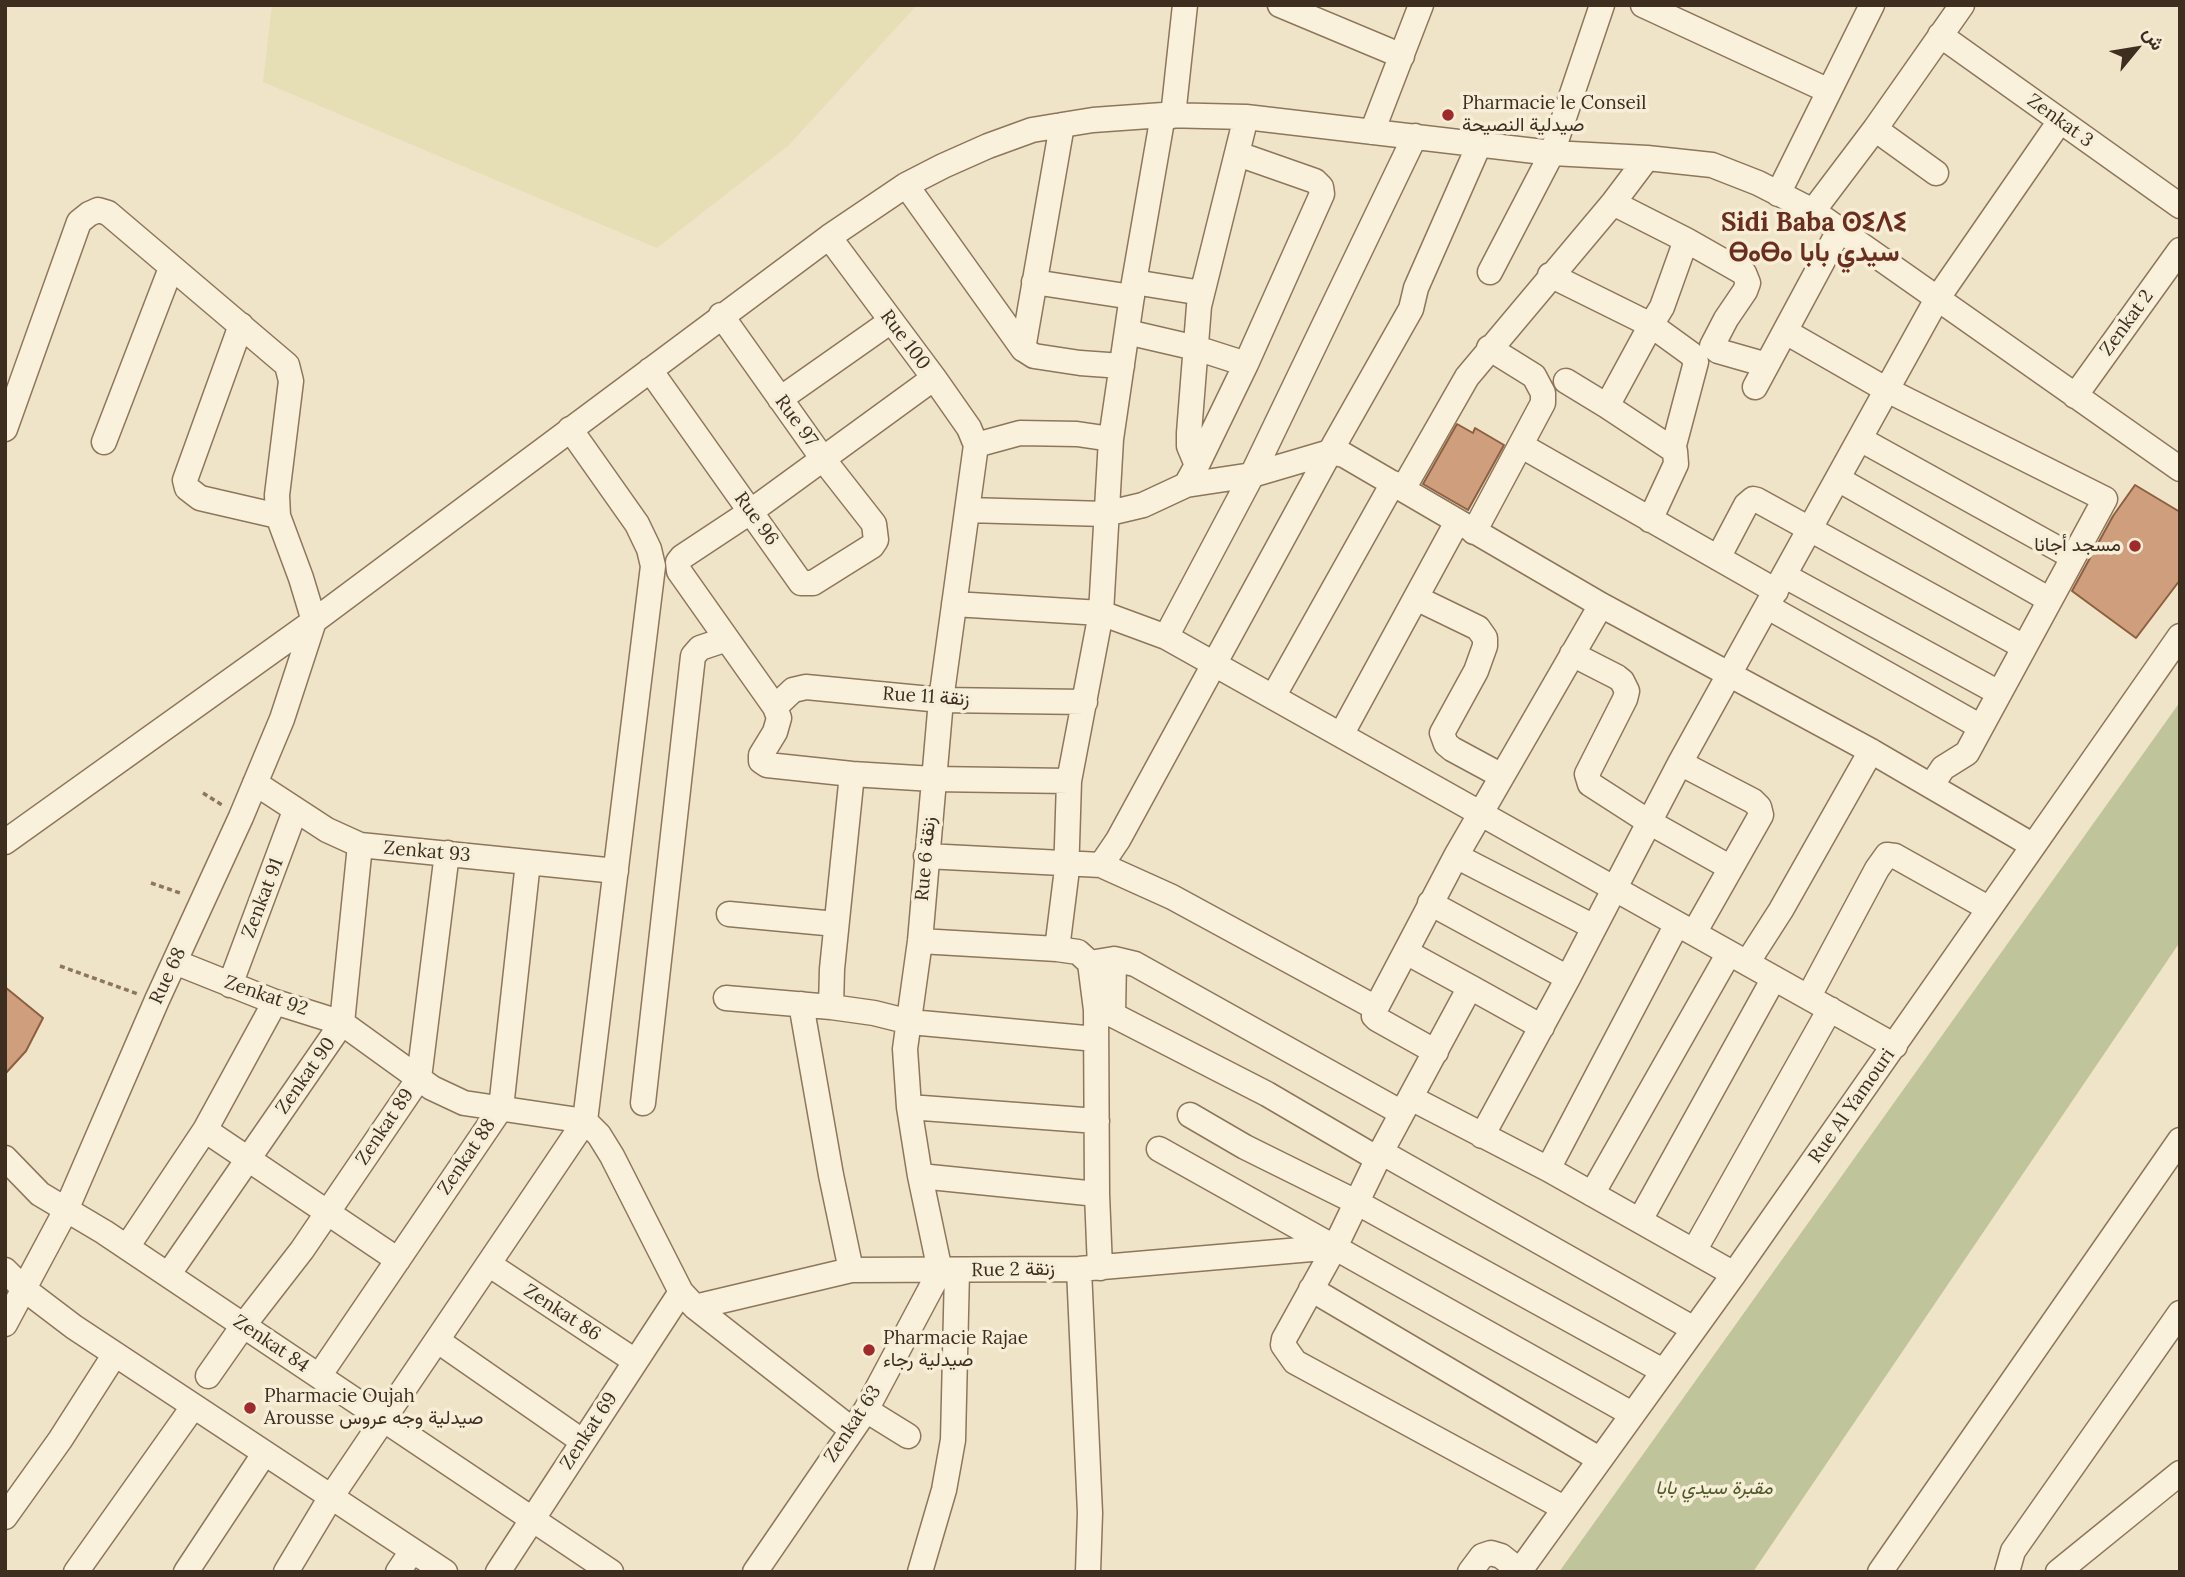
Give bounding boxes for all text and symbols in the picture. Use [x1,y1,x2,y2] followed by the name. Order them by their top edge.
[2101,14,2171,84] north arrow
[2138,23,2170,54] text: ش
[2022,89,2098,153] street label: Zenkat 3
[1462,93,1646,137] place label: Pharmacie le Conseil صيدلية النصيحة
[1440,107,1456,123] marker: Pharmacie le Conseil صيدلية النصيحة
[1721,208,1907,270] district label: Sidi Baba ⵙⵉⴷⵉ ⴱⴰⴱⴰ سيدي بابا
[2095,286,2159,360] street label: Zenkat 2
[875,306,935,374] street label: Rue 100
[770,391,822,451] street label: Rue 97
[729,488,783,550] street label: Rue 96
[2034,535,2121,557] place label: مسجد أجانا
[2127,538,2143,554] marker: مسجد أجانا
[882,683,970,711] street label: Rue 11 زنقة
[911,816,941,902] street label: Rue 6 زنقة
[383,837,471,867] street label: Zenkat 93
[237,855,289,941] street label: Zenkat 91
[145,944,191,1008] street label: Rue 68
[221,971,311,1021] street label: Zenkat 92
[271,1033,341,1119] street label: Zenkat 90
[1804,1044,1900,1168] street label: Rue Al Yamouri
[351,1084,419,1170] street label: Zenkat 89
[433,1115,501,1199] street label: Zenkat 88
[971,1258,1055,1282] street label: Rue 2 زنقة
[519,1280,605,1346] street label: Zenkat 86
[229,1310,313,1378] street label: Zenkat 84
[883,1328,1028,1372] place label: Pharmacie Rajae صيدلية رجاء
[861,1342,877,1358] marker: Pharmacie Rajae صيدلية رجاء
[820,1381,886,1467] street label: Zenkat 63
[264,1386,483,1430] place label: Pharmacie Oujah Arousse صيدلية وجه عروس
[556,1388,622,1474] street label: Zenkat 69
[242,1400,258,1416] marker: Pharmacie Oujah Arousse صيدلية وجه عروس
[1655,1478,1773,1500] park label: مقبرة سيدي بابا

